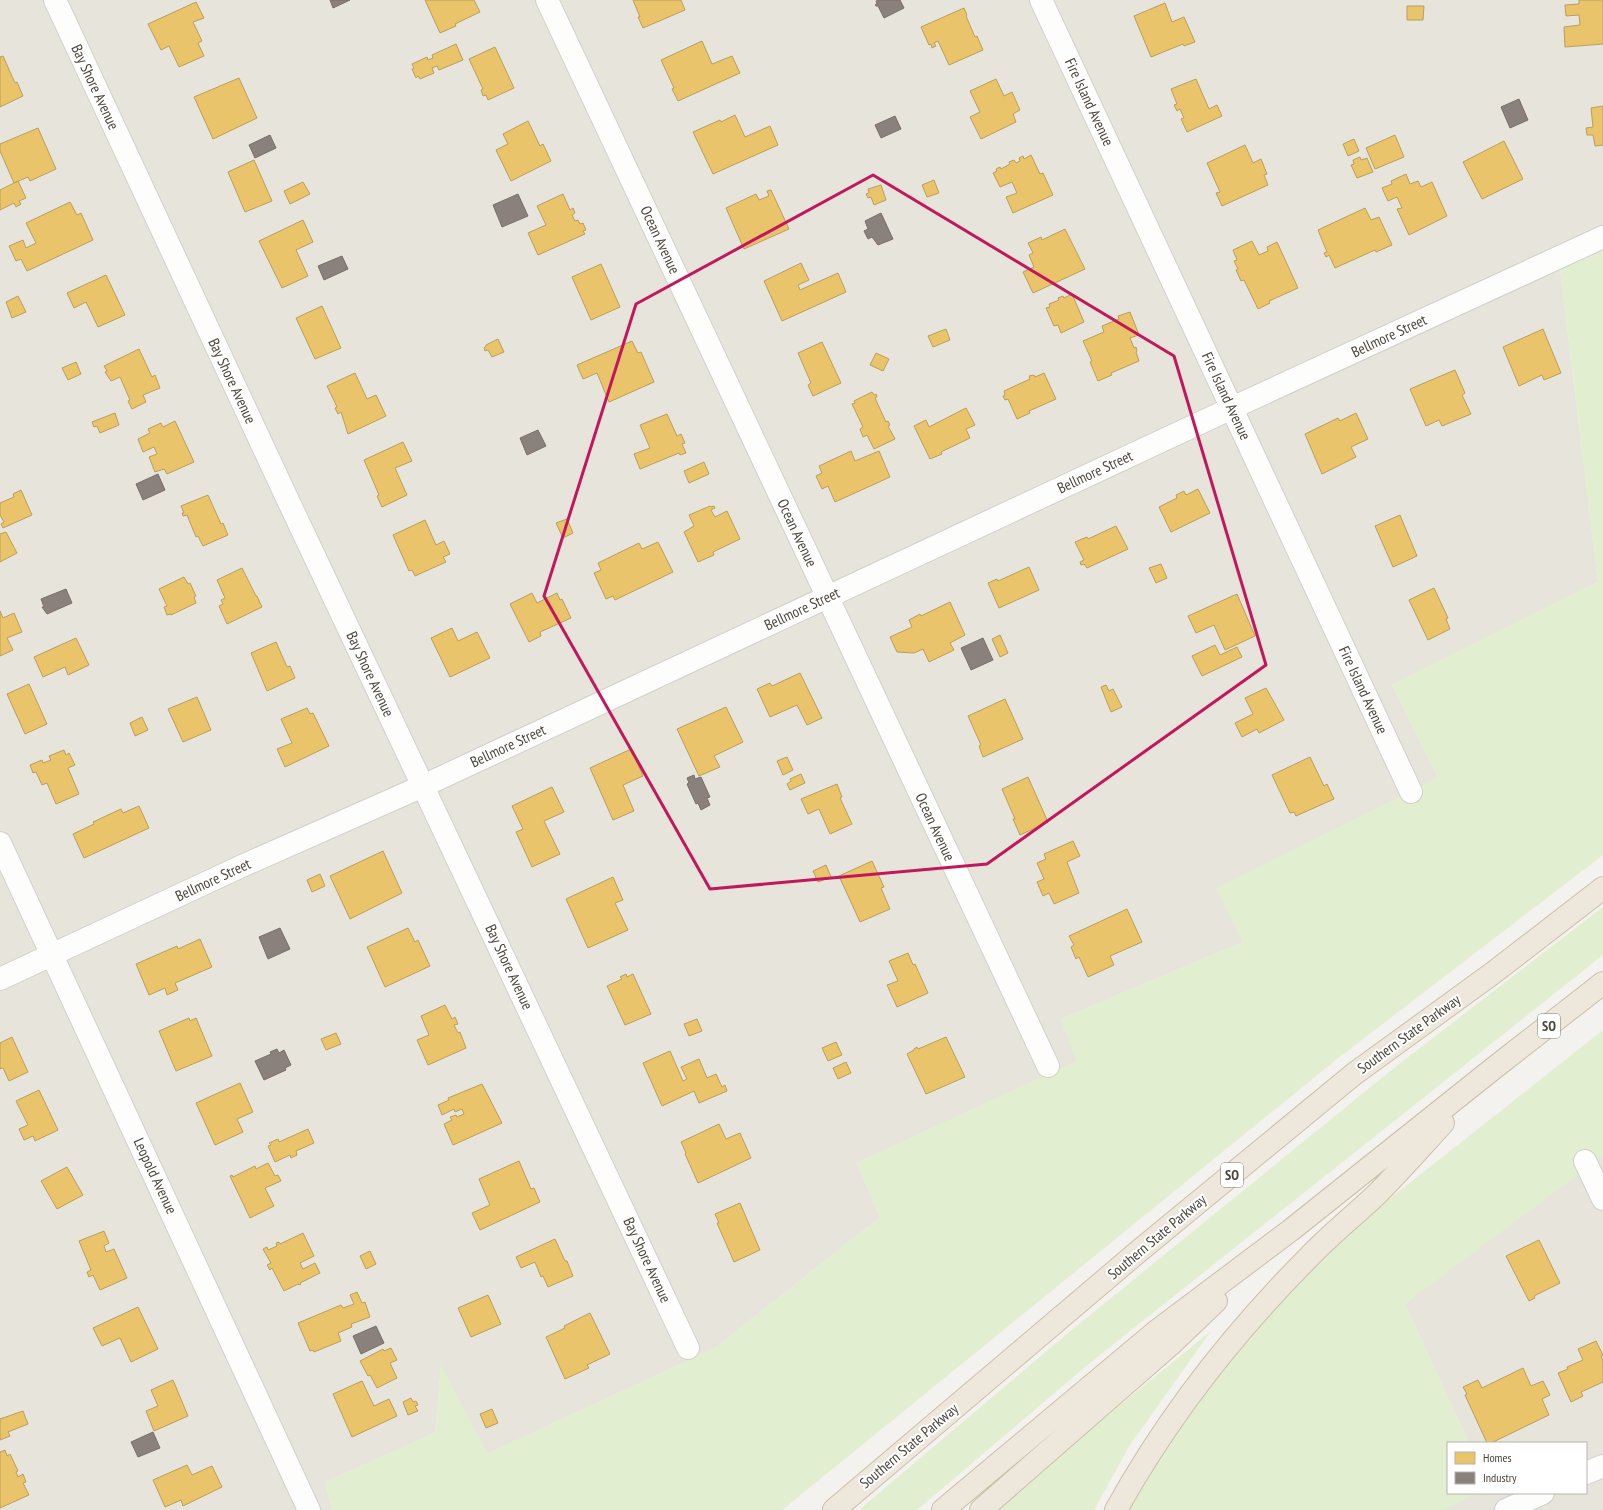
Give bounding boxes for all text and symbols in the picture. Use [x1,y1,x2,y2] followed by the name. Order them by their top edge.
[67,41,123,132] street label: Bay Shore Avenue
[1061,55,1118,149] street label: Fire Island Avenue
[636,203,684,277] street label: Ocean Avenue
[1348,310,1430,361] street label: Bellmore Street
[204,335,260,426] street label: Bay Shore Avenue
[1198,349,1255,443] street label: Fire Island Avenue
[1054,446,1136,497] street label: Bellmore Street
[773,496,821,570] street label: Ocean Avenue
[761,583,843,634] street label: Bellmore Street
[342,628,398,719] street label: Bay Shore Avenue
[1335,643,1392,737] street label: Fire Island Avenue
[467,720,549,771] street label: Bellmore Street
[911,790,959,864] street label: Ocean Avenue
[172,854,254,905] street label: Bellmore Street
[481,921,537,1012] street label: Bay Shore Avenue
[1353,990,1464,1077] street label: Southern State Parkway
[1538,1014,1560,1038] road number: SO
[130,1135,181,1217] street label: Leopold Avenue
[1221,1163,1243,1187] road number: SO
[1103,1190,1210,1283] street label: Southern State Parkway
[619,1214,675,1305] street label: Bay Shore Avenue
[855,1399,962,1492] street label: Southern State Parkway
[1447,1442,1587,1494] legend
[1483,1450,1511,1465] text: Homes
[1483,1470,1517,1485] text: Industry

